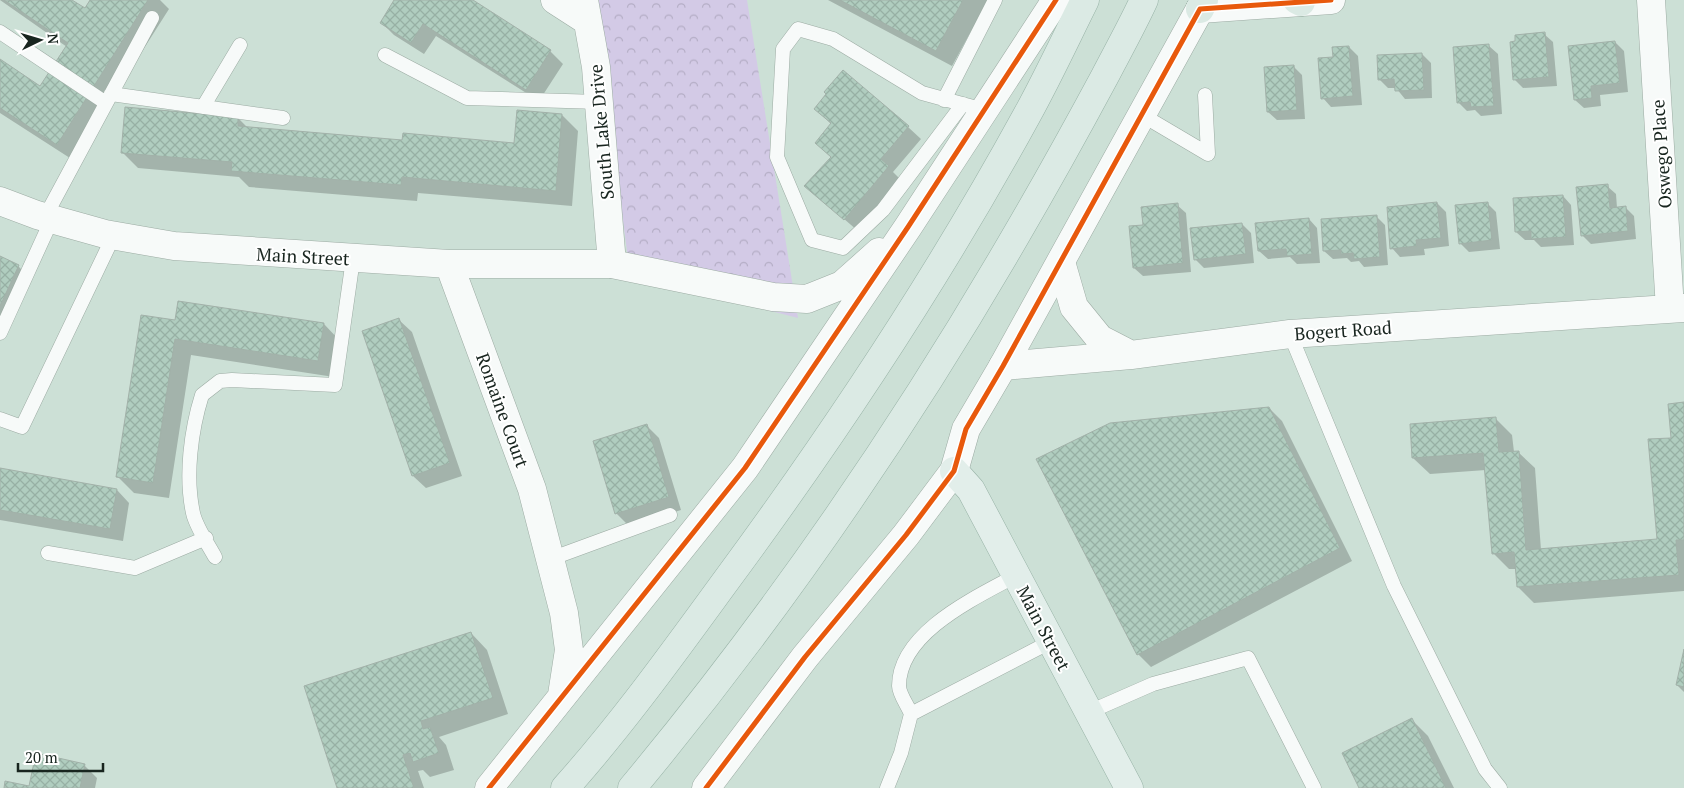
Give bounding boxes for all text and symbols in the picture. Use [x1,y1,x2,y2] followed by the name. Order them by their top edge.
[15,15,65,65] north arrow
[44,33,63,45] text: N
[583,63,619,201] street label: South Lake Drive
[1645,99,1677,209] street label: Oswego Place
[256,242,350,270] street label: Main Street
[1293,315,1393,345] street label: Bogert Road
[471,349,535,471] street label: Romaine Court
[1012,581,1077,675] street label: Main Street
[18,740,102,772] scale bar
[25,747,58,767] text: 20 m

